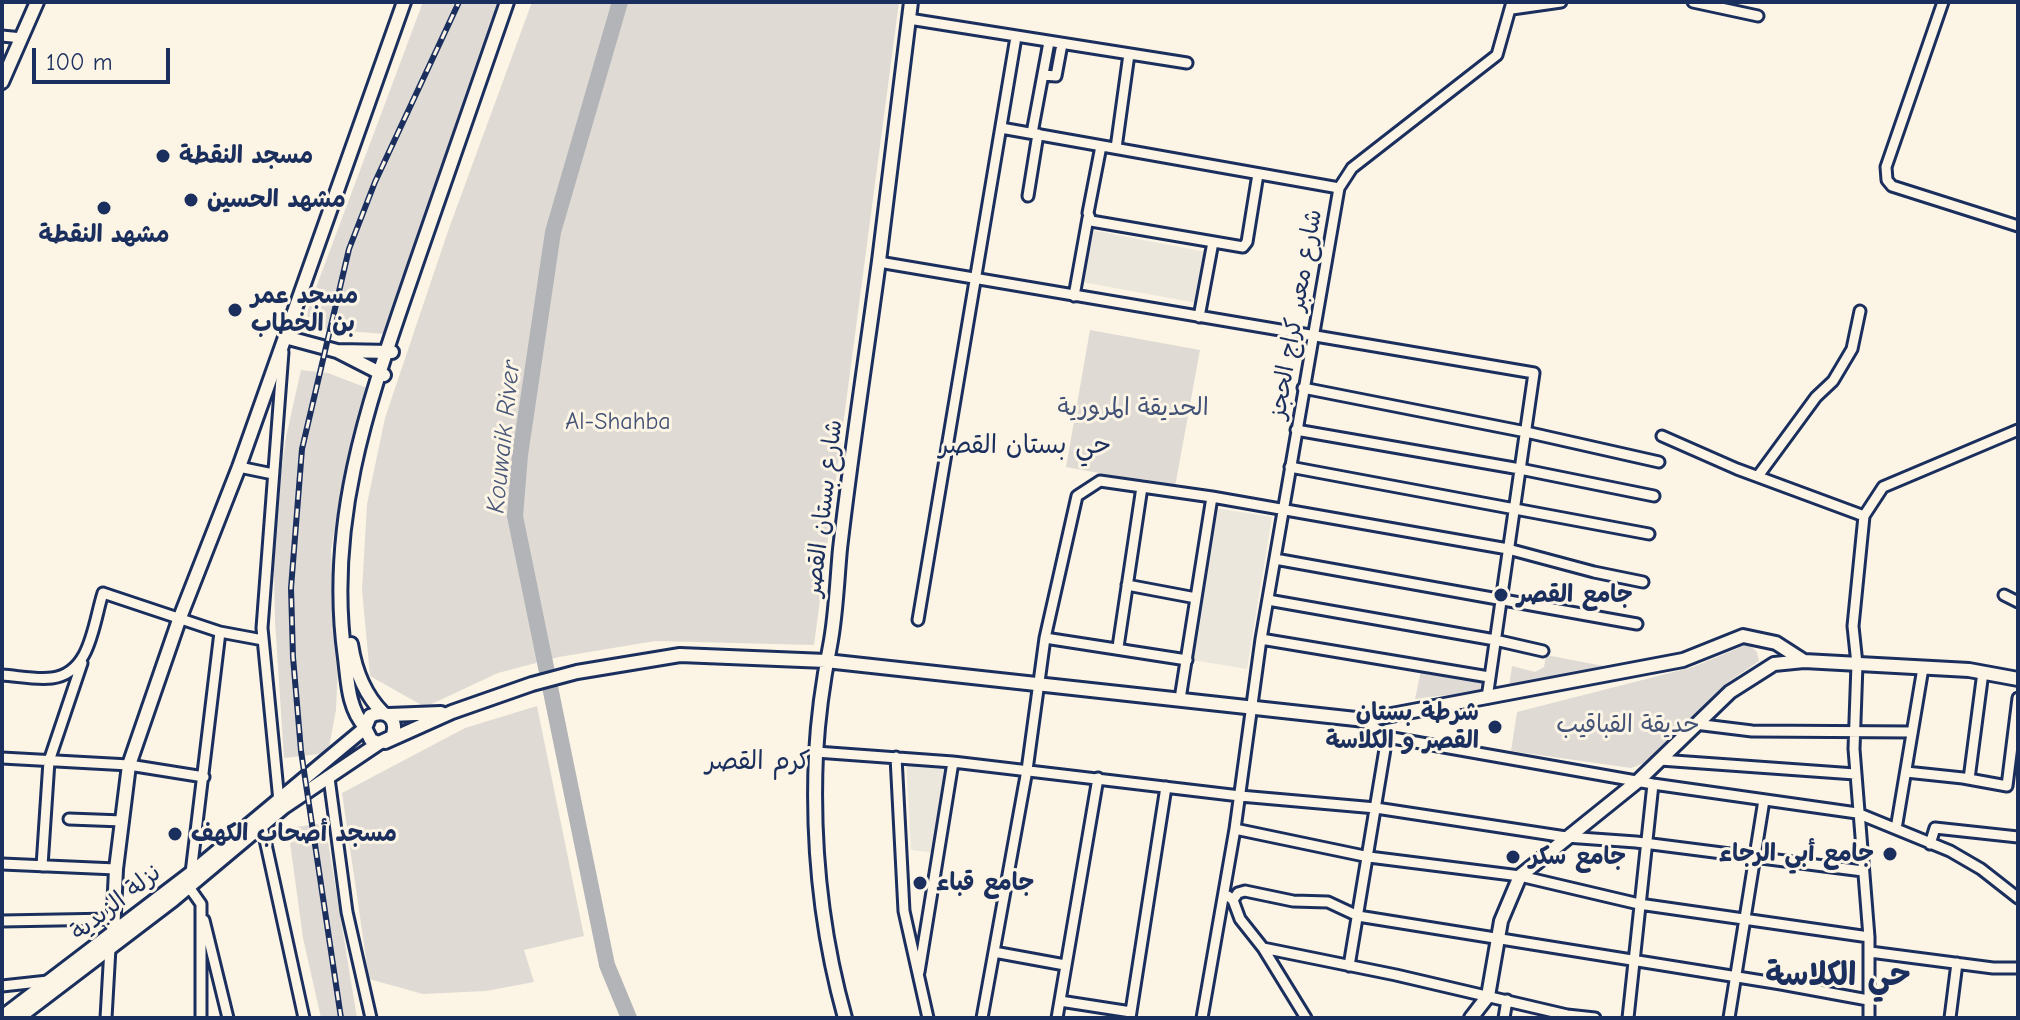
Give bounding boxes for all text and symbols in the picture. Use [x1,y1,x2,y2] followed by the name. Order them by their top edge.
[36,32,174,82] scale bar
[46,48,113,76] text: 100 m
[179,142,313,170] place label: مسجد النقطة
[154,147,172,165] marker: مسجد النقطة
[207,186,346,214] place label: مشهد الحسين
[182,191,200,209] marker: مشهد الحسين
[95,199,113,217] marker: مشهد النقطة
[1263,207,1329,421] street label: شارع معبر كراج الحجز
[39,221,169,249] place label: مشهد النقطة
[251,282,358,338] place label: مسجد عمر بن الخطاب
[226,301,244,319] marker: مسجد عمر بن الخطاب
[480,359,528,515] water label: Kouwaik River
[1057,394,1209,422] park label: الحديقة المرورية
[565,408,671,436] park label: Al-Shahba
[799,418,849,598] street label: شارع بستان القصر
[939,430,1111,462] district label: حي بستان القصر
[1517,581,1633,609] place label: جامع القصر
[1492,586,1510,604] marker: جامع القصر
[1325,699,1479,755] place label: شرطة بستان القصر و الكلاسة
[1556,711,1700,739] park label: حديقة القباقيب
[1486,718,1504,736] marker: شرطة بستان القصر و الكلاسة
[705,746,811,778] district label: كرم القصر
[191,820,397,848] place label: مسجد أصحاب الكهف
[166,825,184,843] marker: مسجد أصحاب الكهف
[1719,840,1874,868] place label: جامع أبي الرجاء
[1529,843,1626,871] place label: جامع سكر
[1881,845,1899,863] marker: جامع أبي الرجاء
[1504,848,1522,866] marker: جامع سكر
[65,859,167,947] street label: نزلة الزبدية
[936,869,1034,897] place label: جامع قباء
[911,874,929,892] marker: جامع قباء
[1765,957,1911,995] district label: حي الكلاسة

